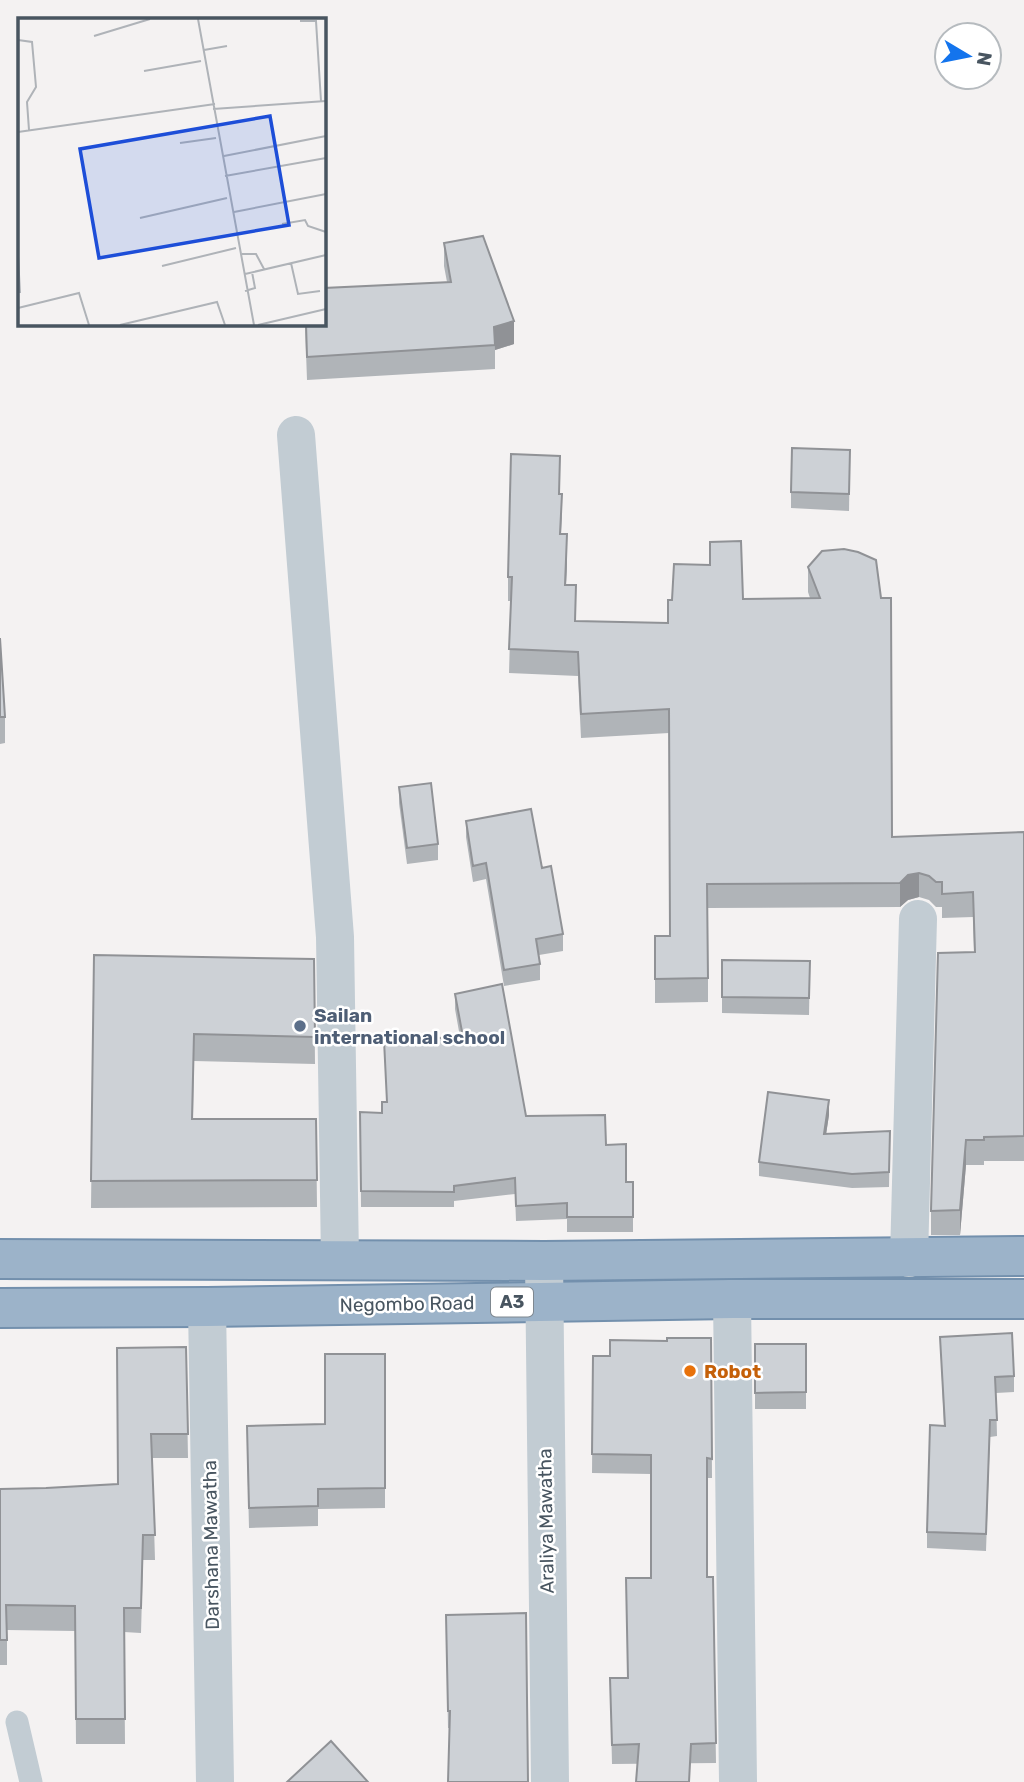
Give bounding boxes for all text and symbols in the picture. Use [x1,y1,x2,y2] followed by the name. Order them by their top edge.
[18,18,326,326] inset map
[933,21,1003,91] north arrow
[972,50,997,68] text: N
[314,1004,505,1049] place label: Sailan international school
[292,1018,308,1034] marker: Sailan international school
[491,1288,533,1316] road number: A3
[339,1291,475,1317] street label: Negombo Road
[704,1360,761,1383] place label: Robot
[682,1363,698,1379] marker: Robot
[533,1448,559,1594] street label: Araliya Mawatha
[198,1460,224,1630] street label: Darshana Mawatha

